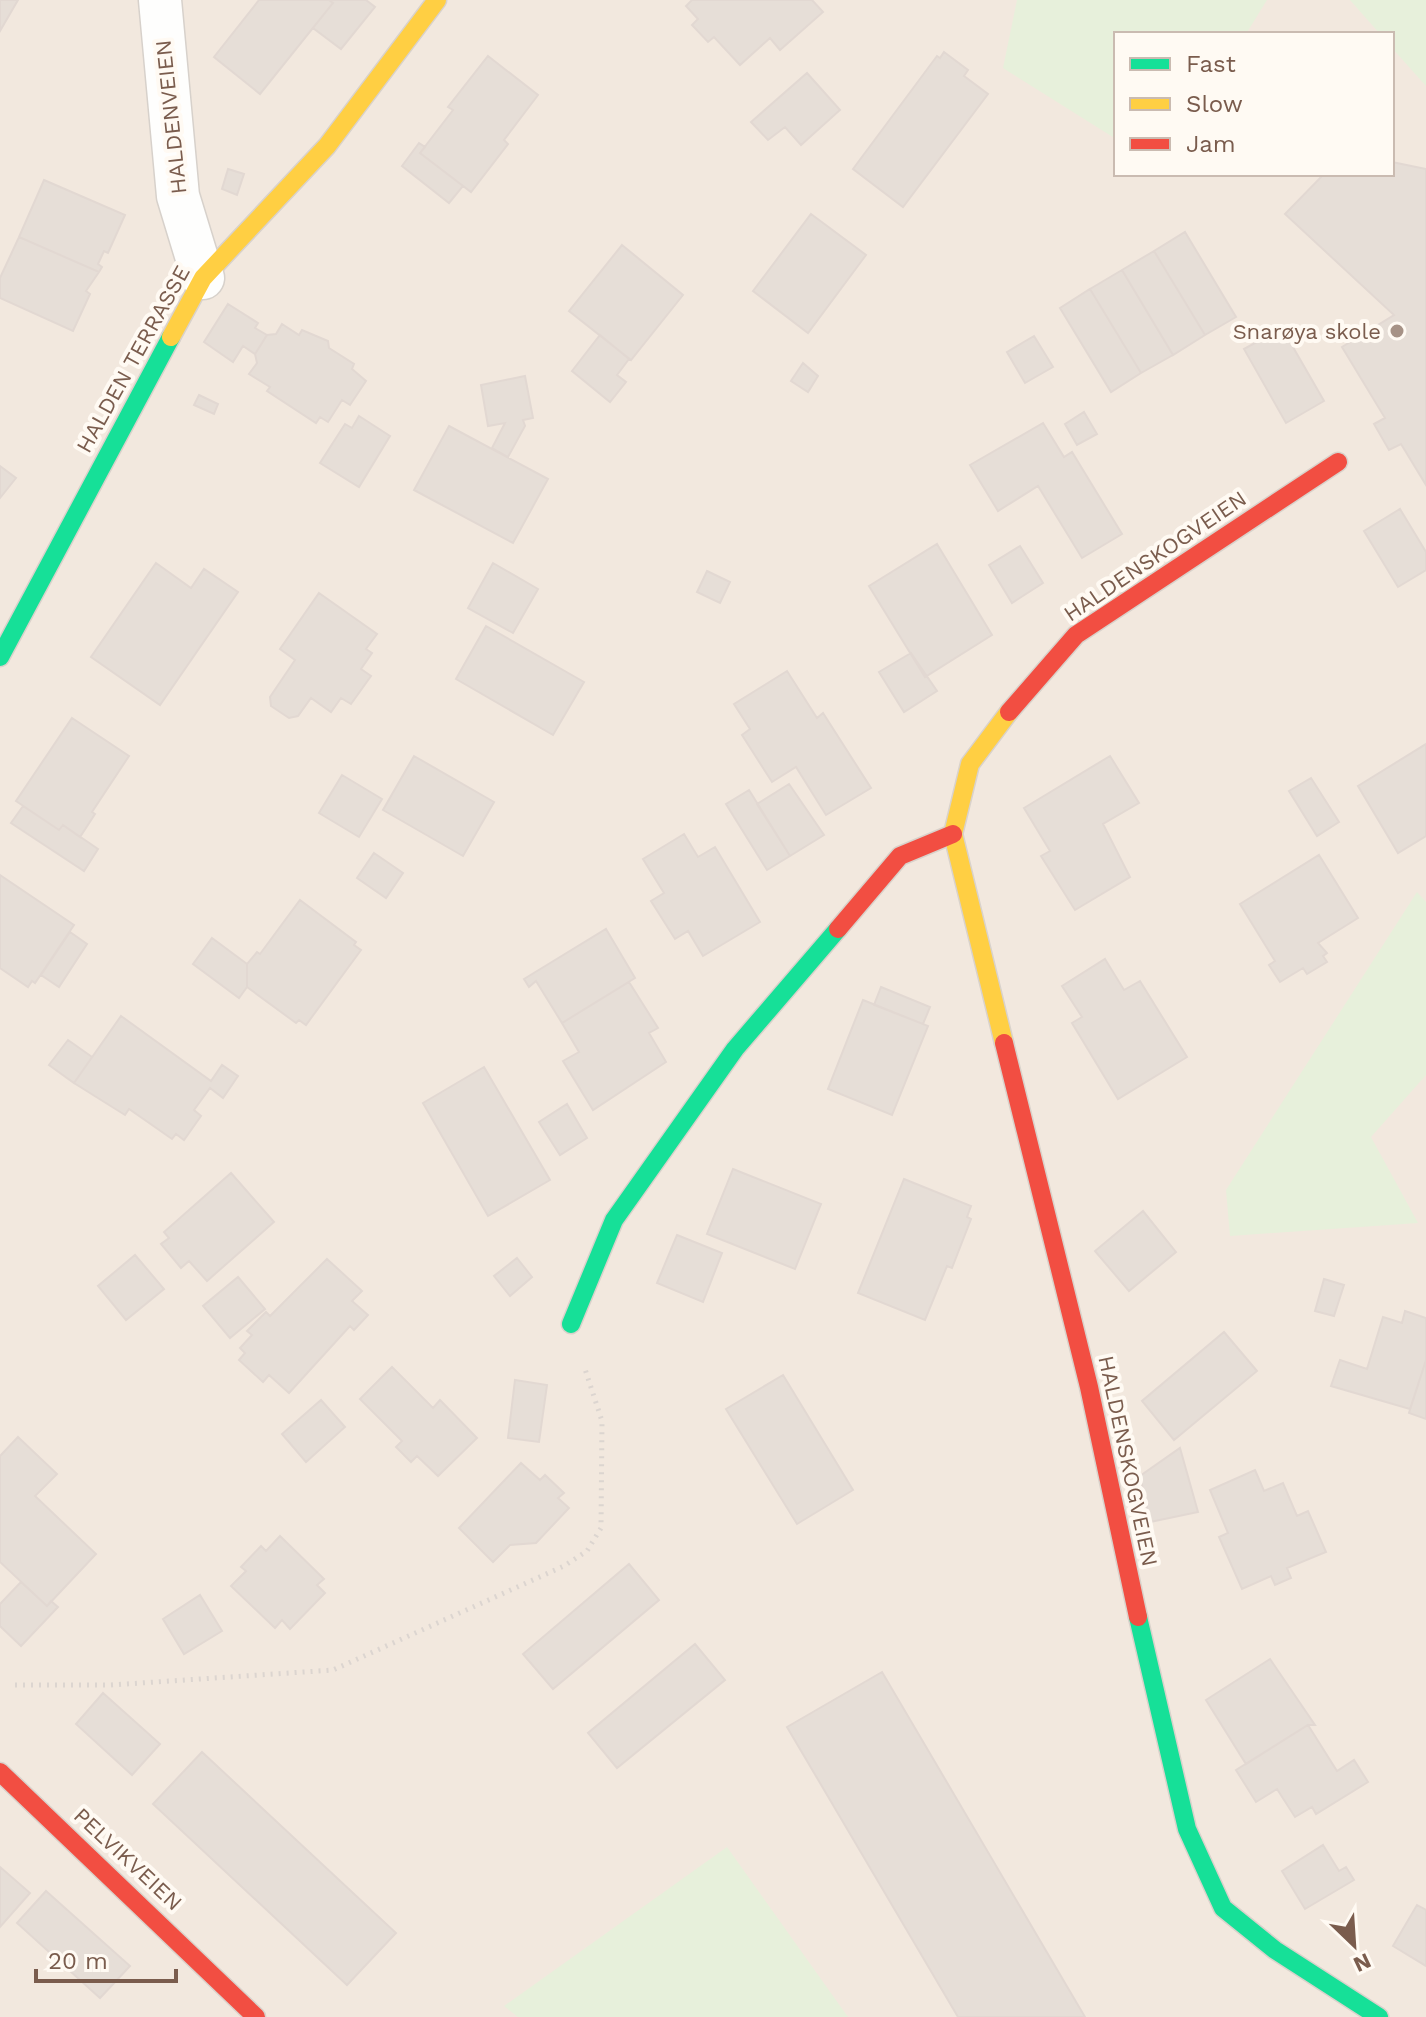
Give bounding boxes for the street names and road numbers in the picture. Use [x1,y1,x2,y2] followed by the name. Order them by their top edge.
[150,39,192,195] street label: HALDENVEIEN
[71,261,195,457] street label: HALDEN TERRASSE
[1059,486,1251,626] street label: HALDENSKOGVEIEN
[1093,1353,1163,1569] street label: HALDENSKOGVEIEN
[69,1803,187,1915] street label: PELVIKVEIEN

